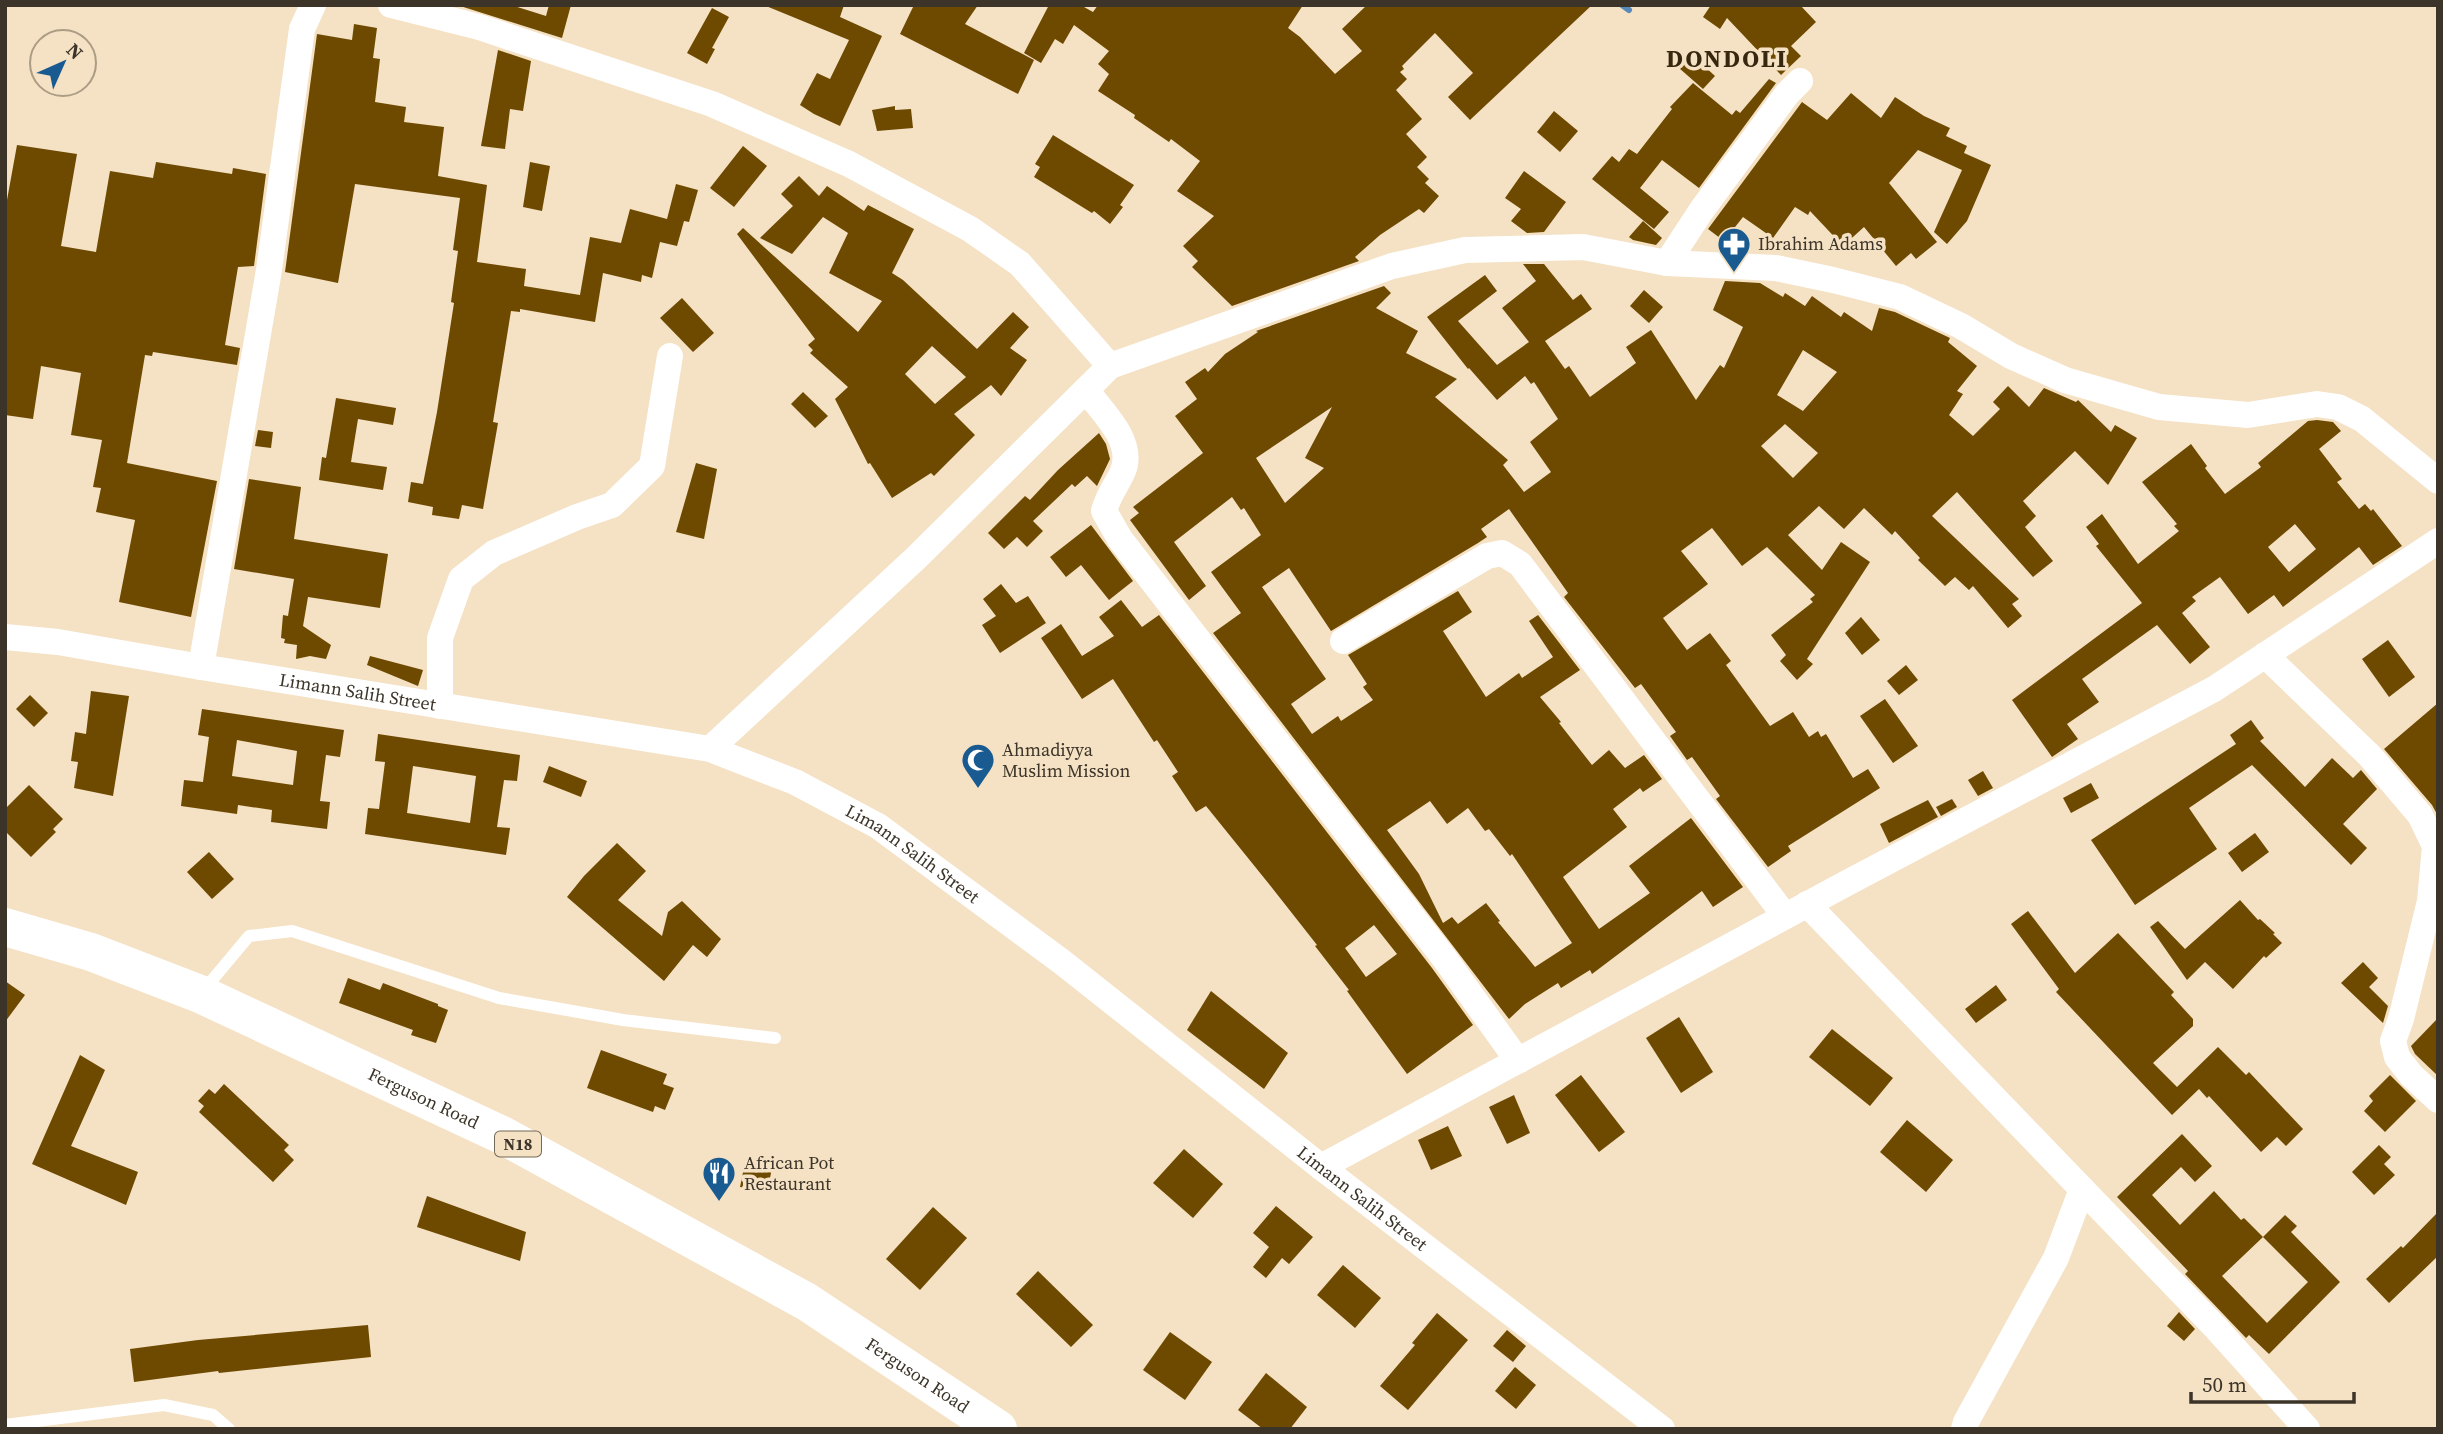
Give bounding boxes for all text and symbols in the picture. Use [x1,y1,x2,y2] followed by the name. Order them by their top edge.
[28,28,98,98] north arrow
[61,37,89,65] text: N
[1666,42,1788,75] district label: DONDOLI
[1715,225,1753,274] pharmacy icon: Ibrahim Adams
[1758,231,1883,256] place label: Ibrahim Adams
[278,667,438,717] street label: Limann Salih Street
[1002,737,1131,783] place label: Ahmadiyya Muslim Mission
[959,741,997,790] mosque icon: Ahmadiyya Muslim Mission
[841,798,985,909] street label: Limann Salih Street
[364,1061,483,1135] street label: Ferguson Road
[495,1132,541,1156] road number: N18
[1292,1140,1433,1256] street label: Limann Salih Street
[744,1150,834,1196] place label: African Pot Restaurant
[700,1154,738,1203] restaurant icon: African Pot Restaurant
[861,1331,975,1419] street label: Ferguson Road
[2191,1360,2354,1404] scale bar
[2202,1370,2247,1399] text: 50 m

